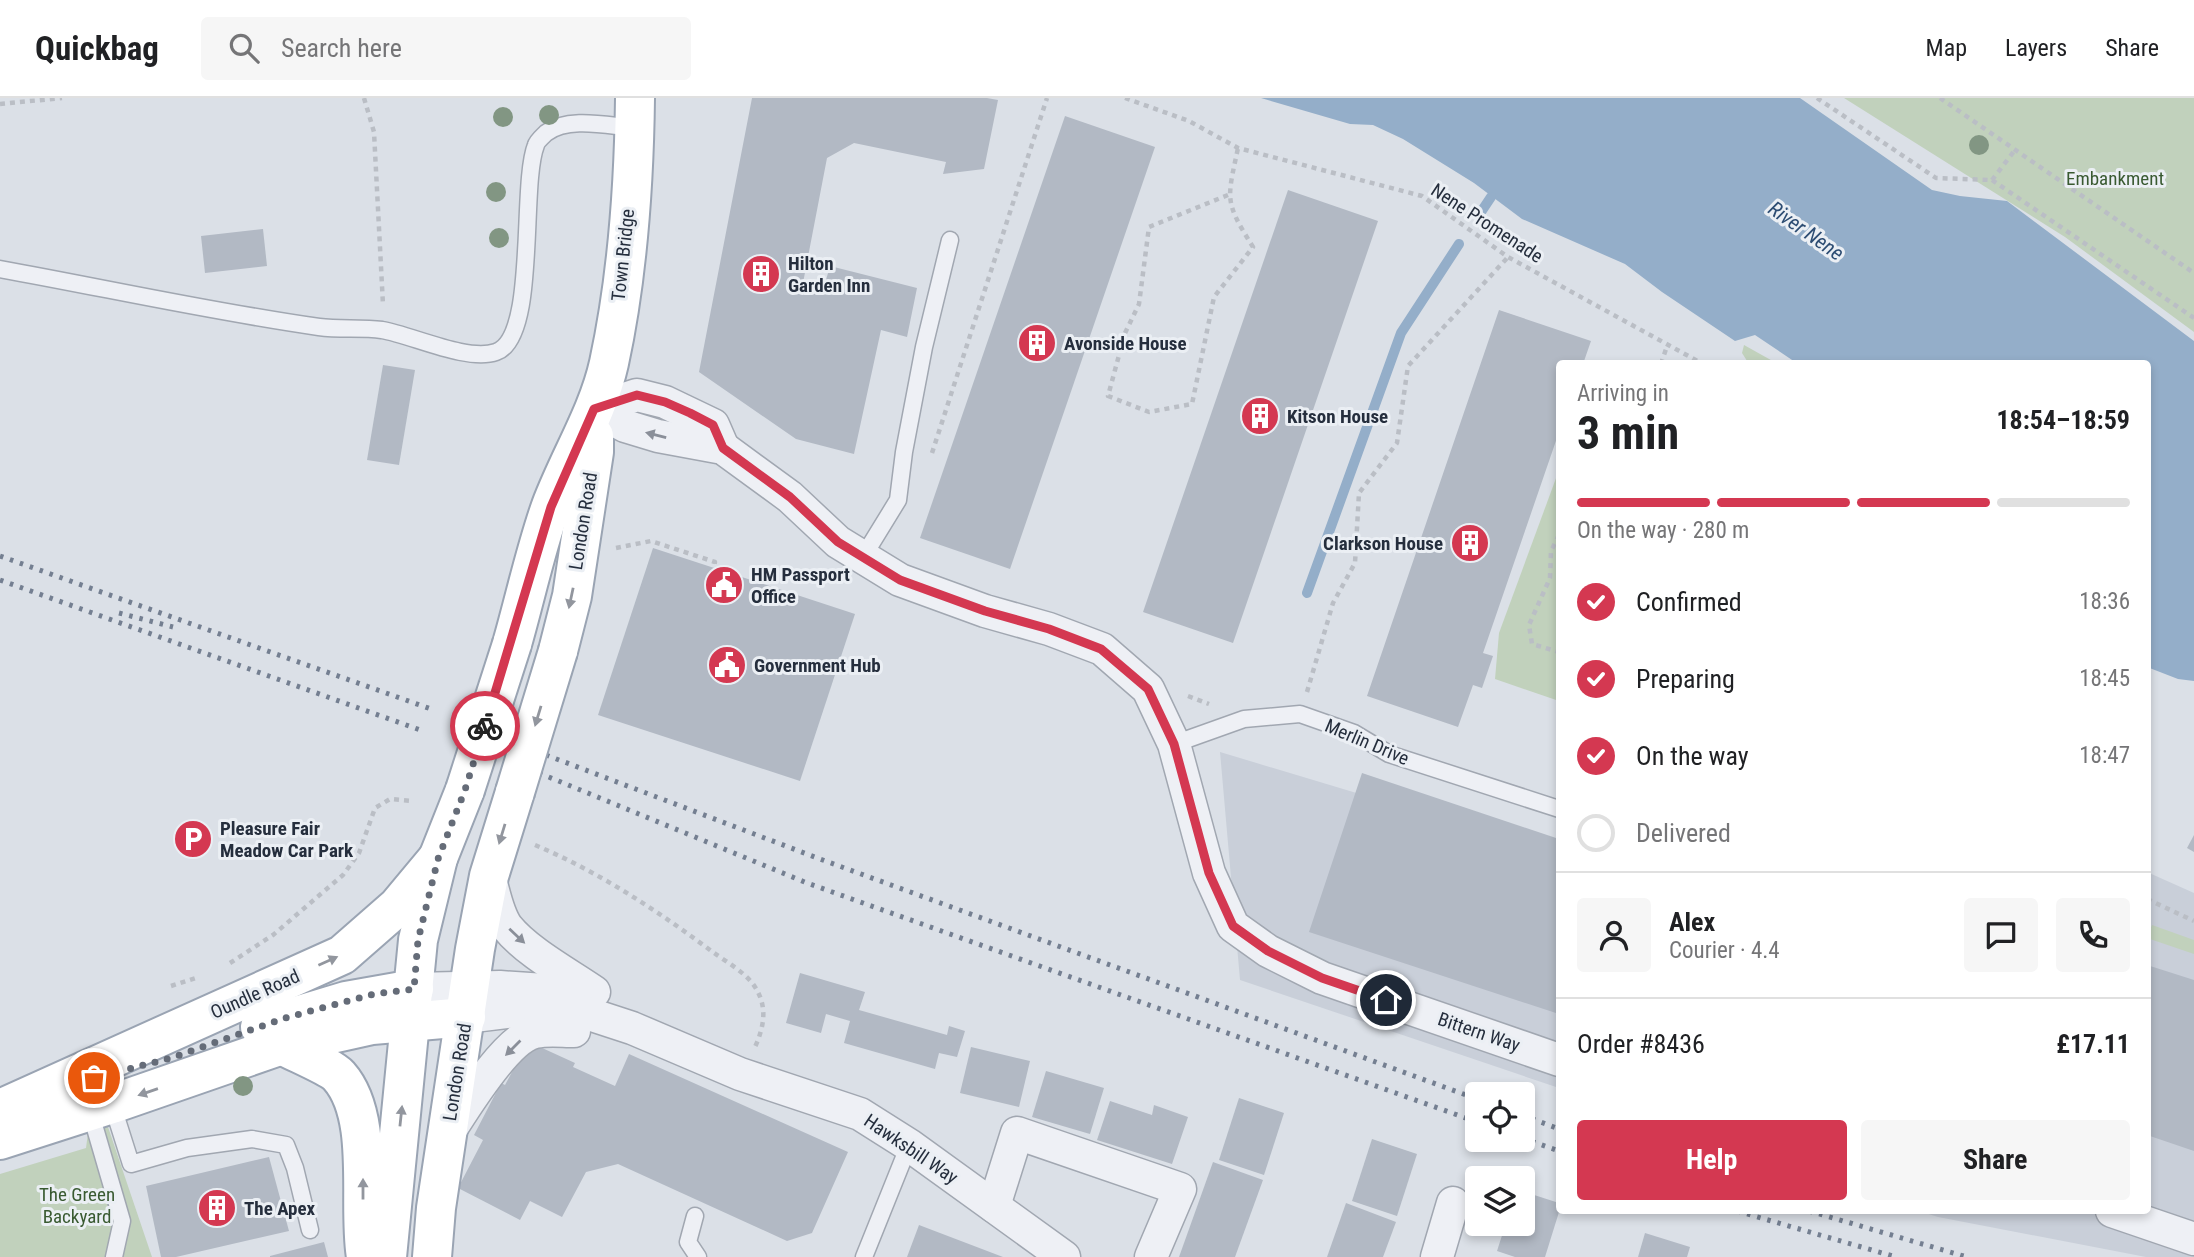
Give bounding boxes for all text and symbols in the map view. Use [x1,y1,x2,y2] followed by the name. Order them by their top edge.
[201,17,691,80] search box
[35,29,159,68] text: Quickbag
[225,29,263,67] icon: search
[281,33,402,63] text: Search here
[1926,34,1967,62] text: Map
[2005,34,2067,62] text: Layers
[2105,34,2159,62] text: Share
[2066,167,2164,190] park label: Embankment
[1427,178,1547,268] street label: Nene Promenade
[1764,196,1848,266] water label: River Nene
[607,208,639,302] street label: Town Bridge
[788,252,870,297] place label: Hilton Garden Inn
[740,253,782,295] building icon: Hilton Garden Inn
[1016,322,1058,364] building icon: Avonside House
[1064,332,1187,355] place label: Avonside House
[1577,380,1669,407] text: Arriving in
[1239,395,1281,437] building icon: Kitson House
[1287,405,1388,428] place label: Kitson House
[1996,405,2130,435] text: 18:54–18:59
[1577,406,1679,460] text: 3 min
[645,429,667,440] one-way arrow
[564,471,602,571] street label: London Road
[1577,517,1749,544] text: On the way · 280 m
[1449,522,1491,564] building icon: Clarkson House
[1323,532,1443,555] place label: Clarkson House
[751,563,850,608] place label: HM Passport Office
[703,564,745,606] public building icon: HM Passport Office
[1577,583,1615,621] icon: check
[565,587,576,609] one-way arrow
[1636,587,1742,617] text: Confirmed
[2079,588,2130,615] text: 18:36
[706,644,748,686] public building icon: Government Hub
[754,654,881,677] place label: Government Hub
[1577,660,1615,698] icon: check
[1636,664,1735,694] text: Preparing
[2079,665,2130,692] text: 18:45
[450,691,520,761] courier
[532,706,543,727] one-way arrow
[466,707,504,745] icon: bike
[1321,714,1413,770] street label: Merlin Drive
[1577,737,1615,775] icon: check
[1636,741,1749,771] text: On the way
[2079,742,2130,769] text: 18:47
[220,817,354,862] place label: Pleasure Fair Meadow Car Park
[172,818,214,860] parking icon: Pleasure Fair Meadow Car Park
[1636,818,1731,848] text: Delivered
[496,824,507,845] one-way arrow
[1577,898,1651,972] button: person
[1964,898,2038,972] button: chat
[2056,898,2130,972] button: phone
[1669,907,1715,937] text: Alex
[509,928,526,945] one-way arrow
[1669,937,1780,964] text: Courier · 4.4
[318,955,339,966] one-way arrow
[207,964,303,1024] street label: Oundle Road
[1356,970,1416,1030] pin
[1367,981,1405,1019] icon: home
[1435,1007,1523,1057] street label: Bittern Way
[438,1022,476,1122] street label: London Road
[1577,1029,1705,1059] text: Order #8436
[2056,1029,2130,1059] text: £17.11
[504,1040,521,1057] one-way arrow
[64,1048,124,1108] pin
[75,1059,113,1097] icon: bag
[1465,1082,1535,1236] map controls
[1465,1082,1535,1152] button: locate
[137,1087,158,1098] one-way arrow
[396,1105,407,1127] one-way arrow
[860,1109,962,1189] street label: Hawksbill Way
[1577,1120,1847,1200] button: Help
[1861,1120,2130,1200] button: Share
[1465,1166,1535,1236] button: layers
[357,1178,369,1200] one-way arrow
[39,1183,115,1228] park label: The Green Backyard
[196,1187,238,1229] building icon: The Apex
[244,1197,316,1220] place label: The Apex

